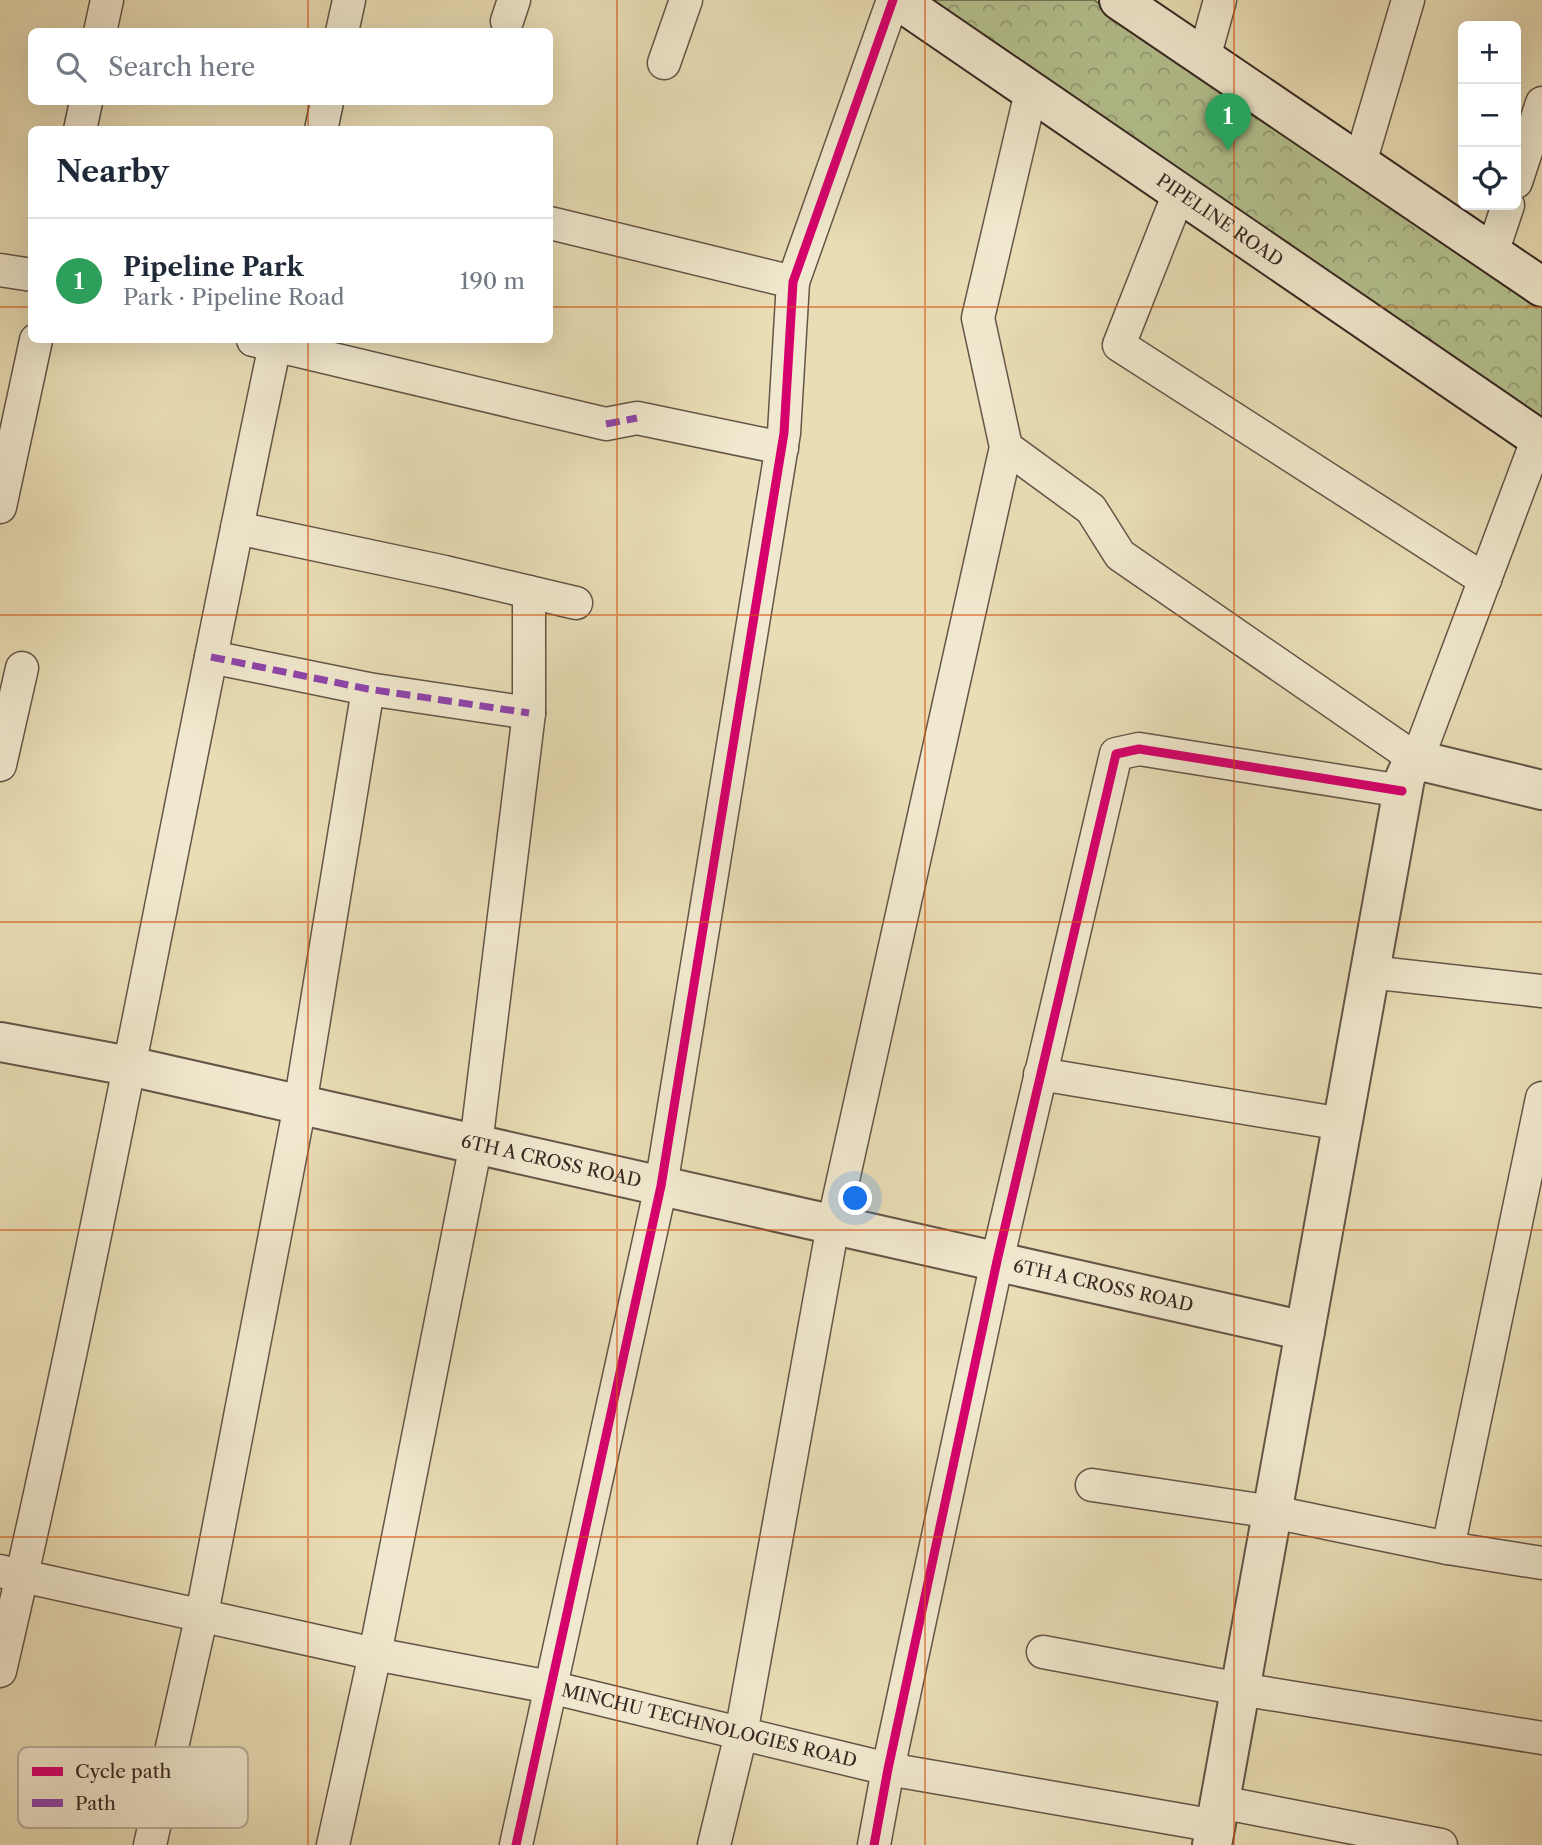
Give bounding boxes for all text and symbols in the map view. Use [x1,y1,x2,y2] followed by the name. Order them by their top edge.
[1458,21,1521,210] map controls
[1458,21,1521,84] button: +
[28,28,553,105] search box
[52,48,90,86] icon: search
[108,51,255,83] text: Search here
[1458,84,1521,147] button: −
[1205,93,1251,151] pin: 1
[1458,147,1521,210] button: locate
[56,153,169,190] text: Nearby
[1152,169,1287,271] street label: PIPELINE ROAD
[123,251,304,283] text: Pipeline Park
[74,267,84,295] text: 1
[460,267,525,295] text: 190 m
[123,283,345,311] text: Park · Pipeline Road
[459,1130,643,1192] street label: 6TH A CROSS ROAD
[838,1181,872,1215] your location
[1011,1255,1196,1317] street label: 6TH A CROSS ROAD
[559,1679,859,1772] street label: MINCHU TECHNOLOGIES ROAD
[18,1747,248,1828] legend
[75,1760,171,1783] text: Cycle path
[75,1792,116,1815] text: Path

